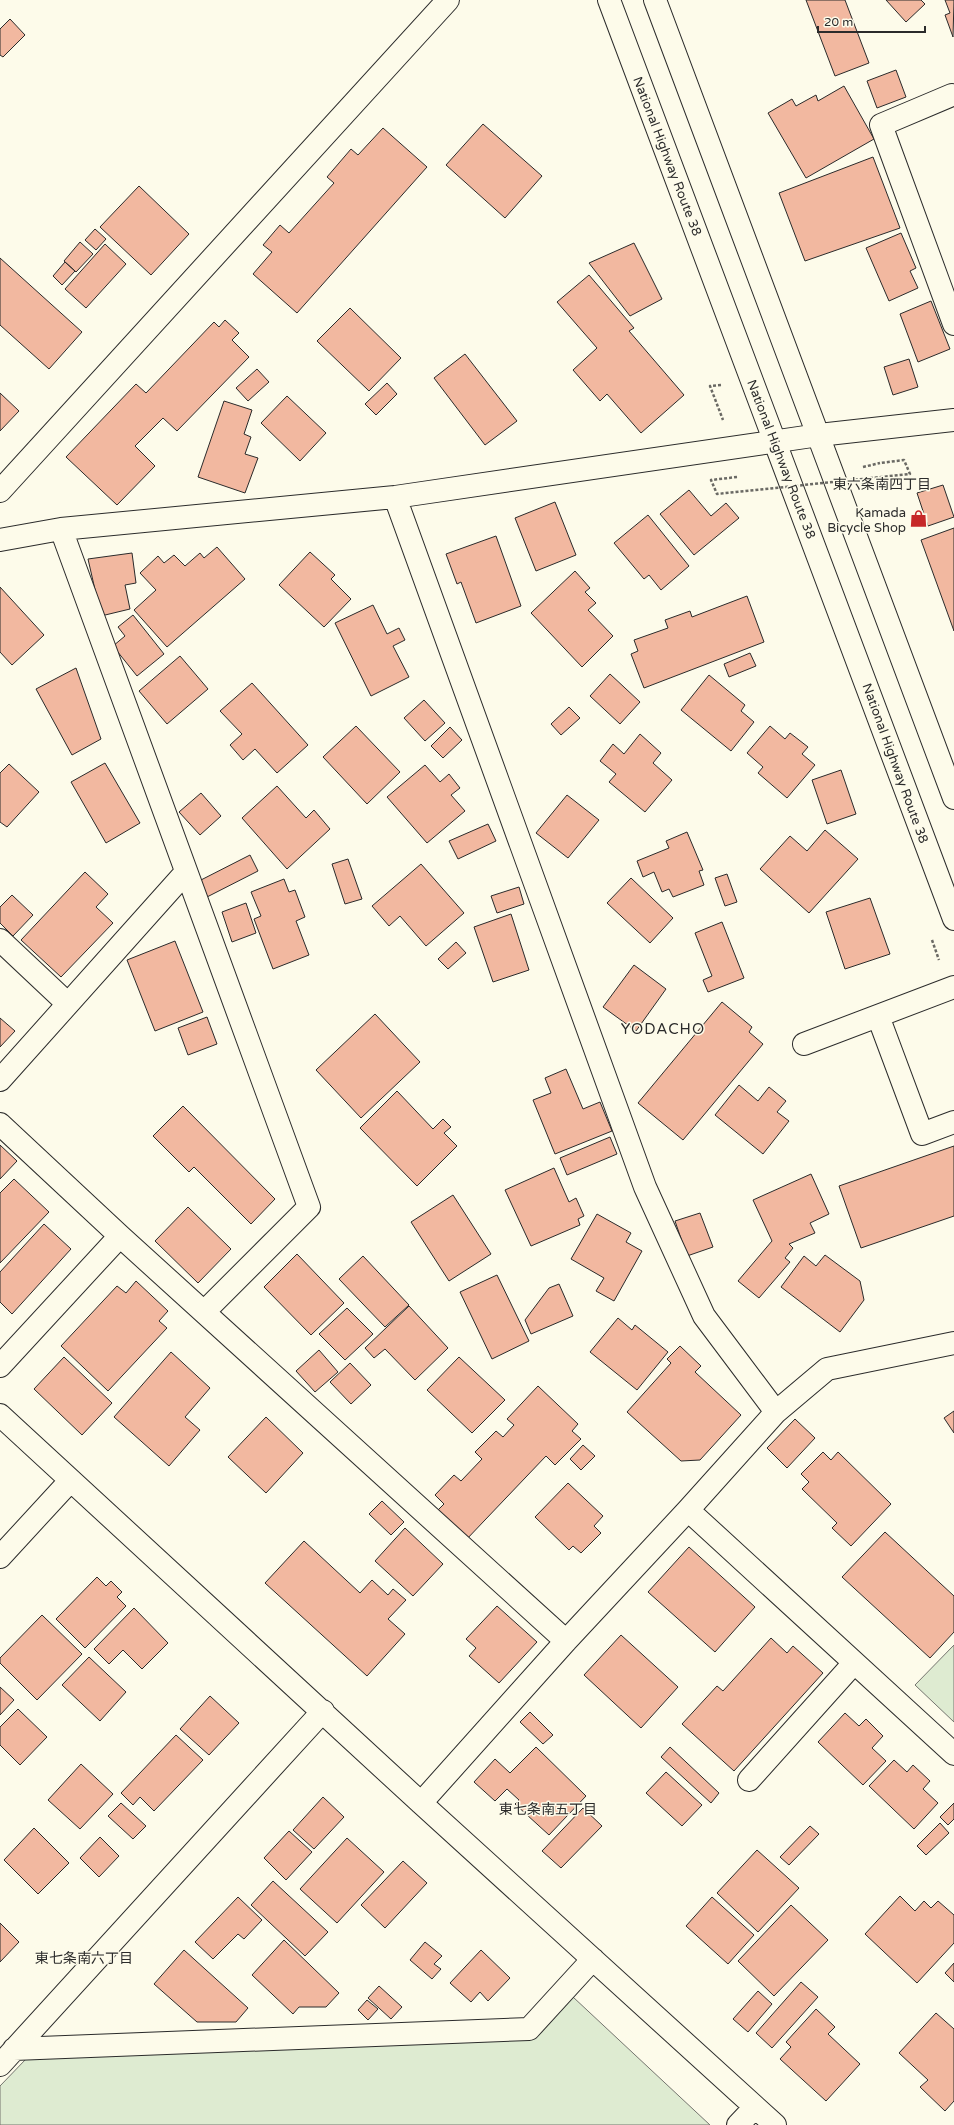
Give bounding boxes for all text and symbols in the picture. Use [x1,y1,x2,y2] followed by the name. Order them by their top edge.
[818,8,925,34] scale bar
[824,15,853,29] text: 20 m
[629,74,705,238] street label: National Highway Route 38
[743,377,819,541] street label: National Highway Route 38
[833,476,931,493] district label: 東六条南四丁目
[827,505,906,536] place label: Kamada Bicycle Shop
[909,509,929,529] shop icon: Kamada Bicycle Shop
[859,681,932,846] street label: National Highway Route 38
[621,1020,705,1038] district label: YODACHO
[499,1801,597,1818] district label: 東七条南五丁目
[35,1950,133,1967] district label: 東七条南六丁目

